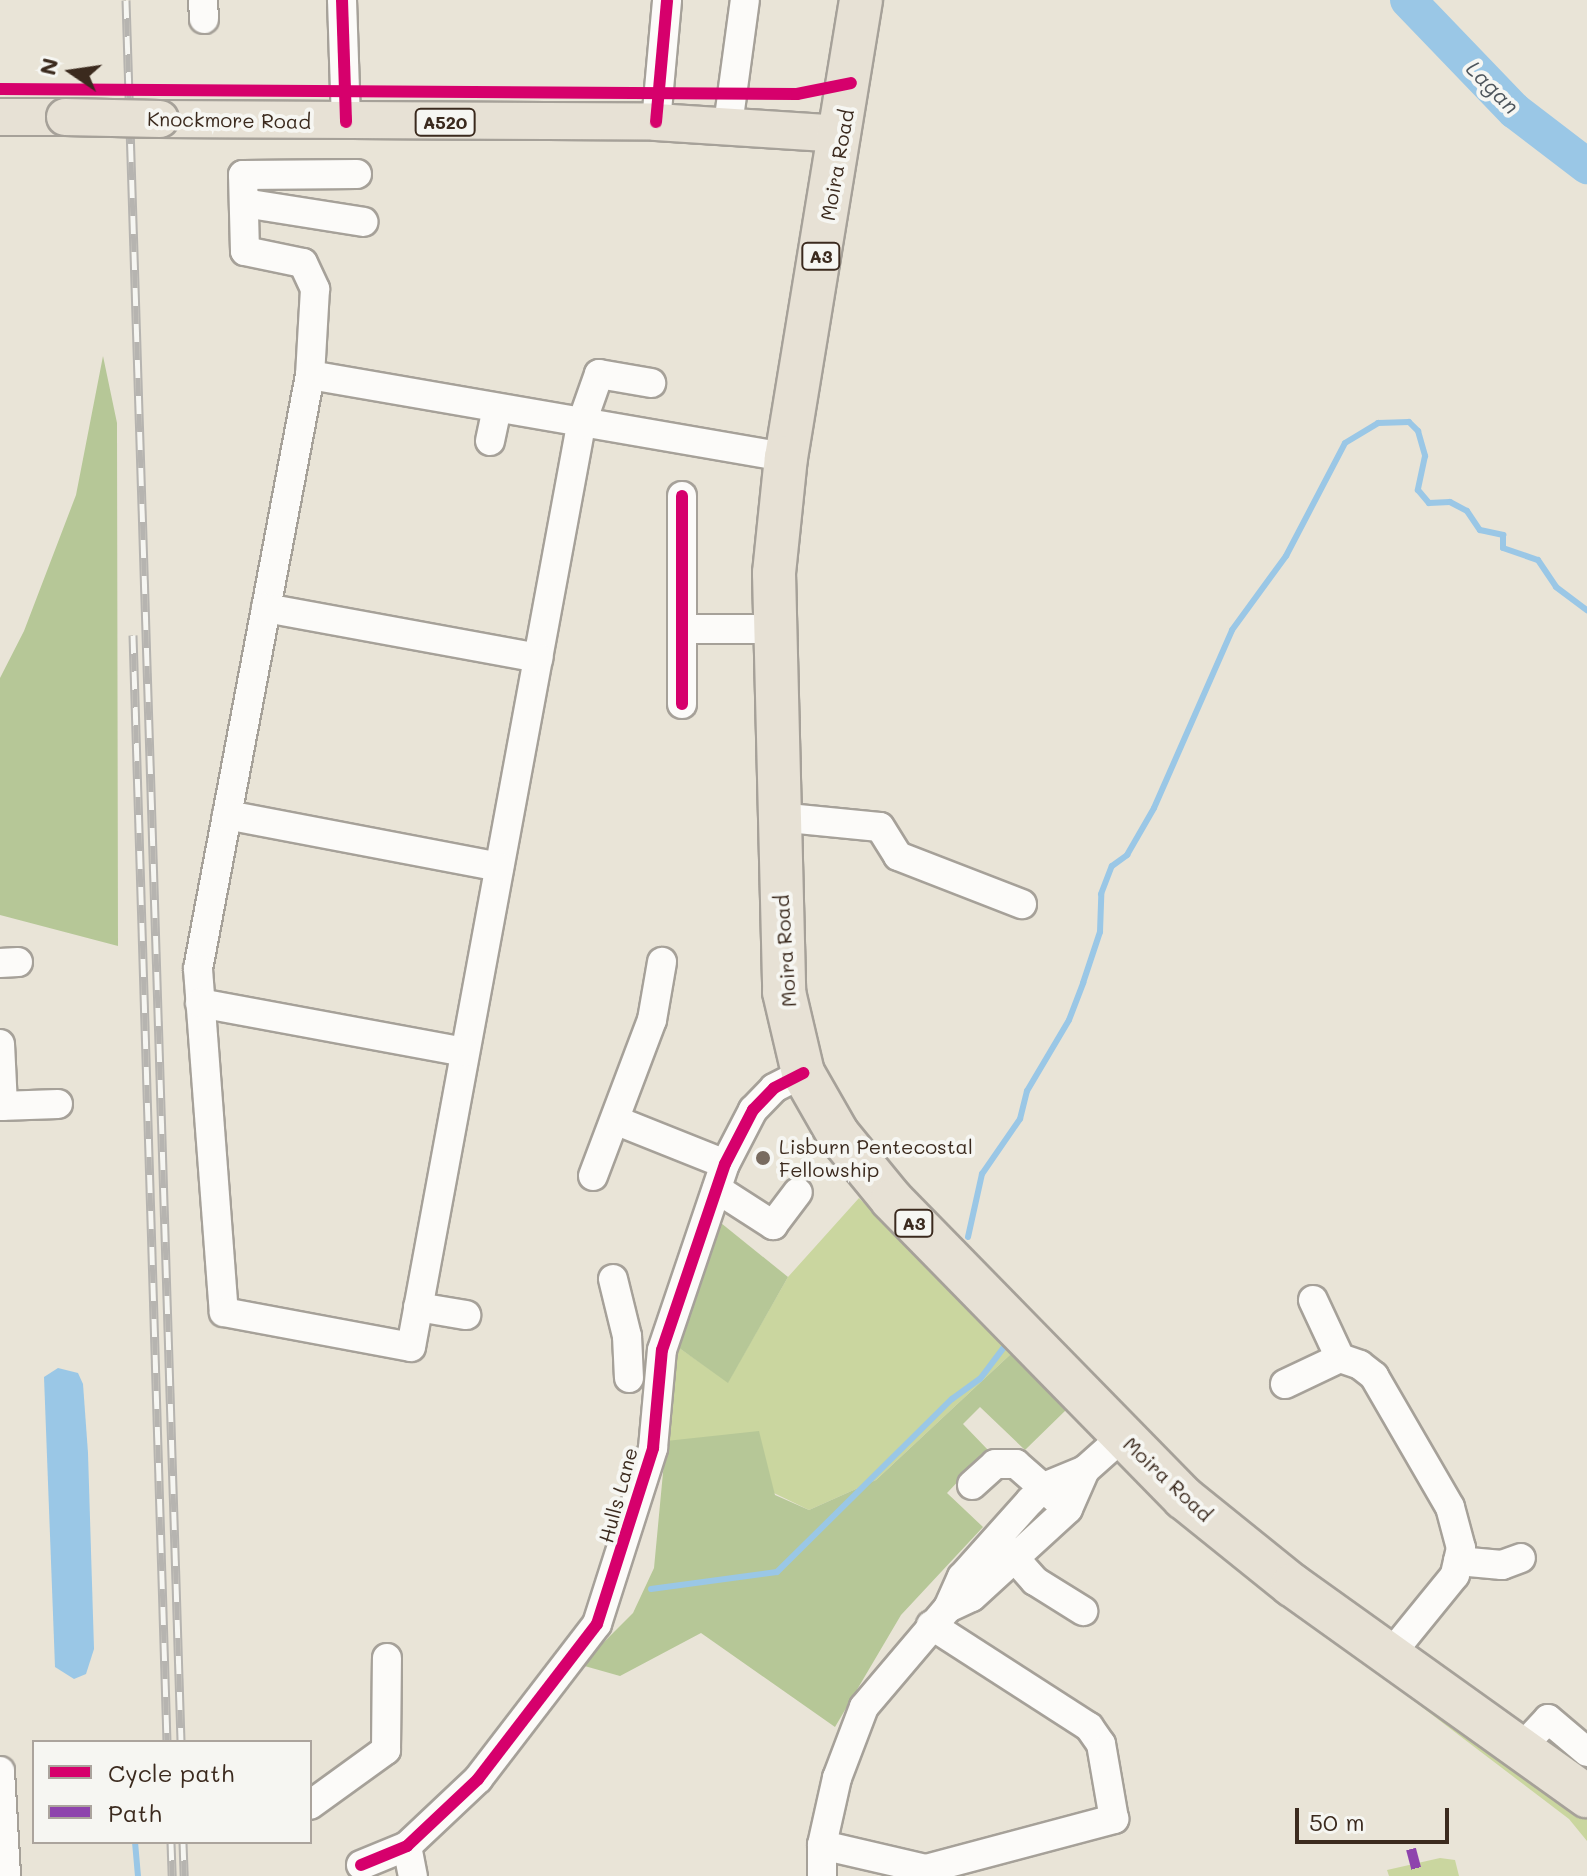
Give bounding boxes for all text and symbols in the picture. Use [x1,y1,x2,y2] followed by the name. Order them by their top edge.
[32,32,112,112] north arrow
[32,55,64,78] text: N
[1461,55,1525,119] water label: Lagan
[147,107,311,133] street label: Knockmore Road
[815,107,859,223] street label: Moira Road
[413,108,477,136] road number: A520
[801,242,841,270] road number: A3
[769,894,801,1008] street label: Moira Road
[779,1134,973,1181] place label: Lisburn Pentecostal Fellowship
[754,1149,772,1167] marker: Lisburn Pentecostal Fellowship
[894,1209,934,1237] road number: A3
[1119,1432,1217,1526] street label: Moira Road
[594,1445,642,1545] street label: Hulls Lane
[32,1740,312,1844] legend
[108,1757,234,1788] text: Cycle path
[1299,1792,1453,1842] scale bar
[108,1797,162,1828] text: Path
[1309,1806,1365,1837] text: 50 m

